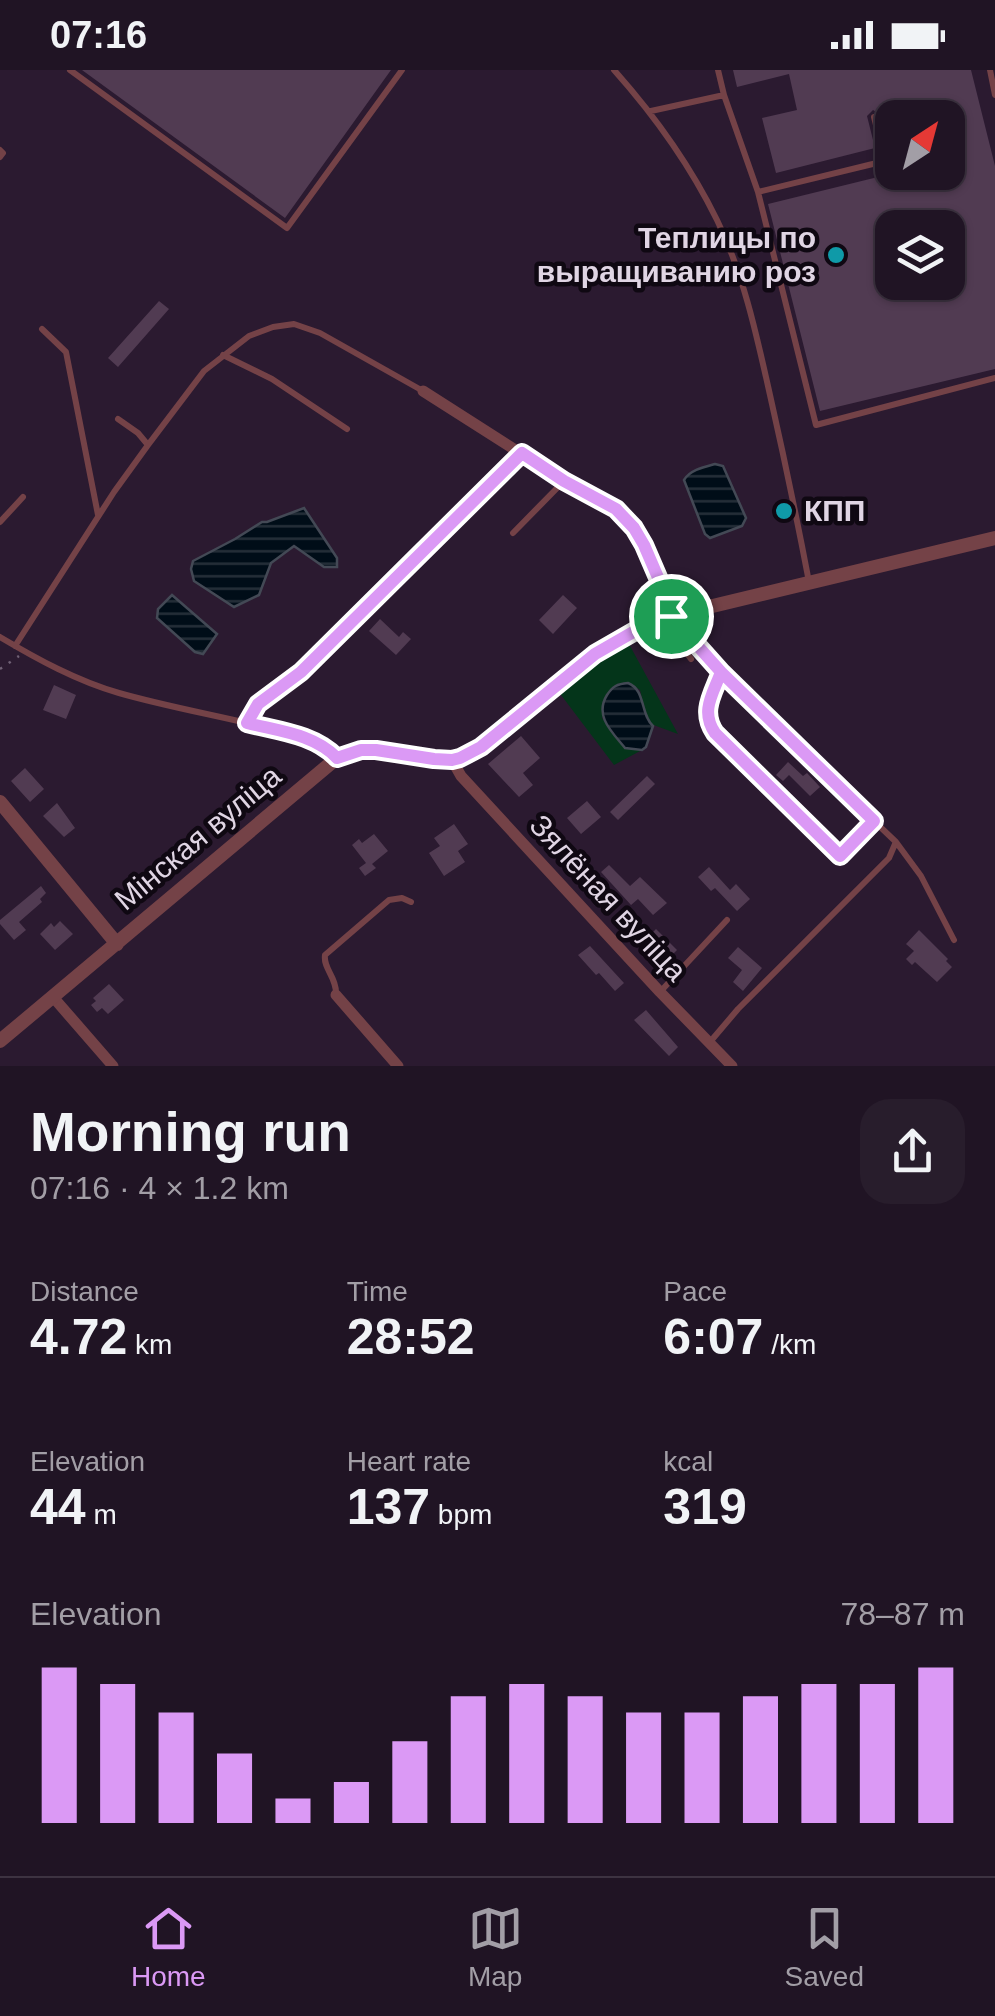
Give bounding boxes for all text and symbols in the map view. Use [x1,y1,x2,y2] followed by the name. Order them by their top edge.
[50,14,147,56] text: 07:16
[875,100,965,190] north arrow
[875,100,965,300] map controls
[875,210,965,300] button: layers
[537,221,816,288] place label: Теплицы по выращиванию роз
[825,244,847,266] marker: Теплицы по выращиванию роз
[804,494,865,527] place label: КПП
[773,500,795,522] marker: КПП
[629,574,714,659] pin
[644,589,699,644] icon: arrive
[108,759,287,916] street label: Мінская вуліца
[523,808,694,987] street label: Зялёная вуліца
[860,1099,965,1204] button: share
[30,1101,351,1163] text: Morning run
[30,1170,289,1206] text: 07:16 · 4 × 1.2 km
[30,1276,139,1307] text: Distance
[347,1276,408,1307] text: Time
[663,1276,727,1307] text: Pace
[30,1309,127,1365] text: 4.72
[347,1309,475,1365] text: 28:52
[663,1309,763,1365] text: 6:07
[127,1329,172,1360] text: km
[763,1329,816,1360] text: /km
[30,1446,145,1477] text: Elevation
[347,1446,471,1477] text: Heart rate
[663,1446,713,1477] text: kcal
[30,1479,86,1535] text: 44
[347,1479,430,1535] text: 137
[663,1479,747,1535] text: 319
[86,1499,117,1530] text: m
[430,1499,492,1530] text: bpm
[30,1596,162,1632] text: Elevation
[840,1596,965,1632] text: 78–87 m
[131,1901,206,1993] tab: Home
[468,1901,523,1993] tab: Map
[785,1901,864,1993] tab: Saved

